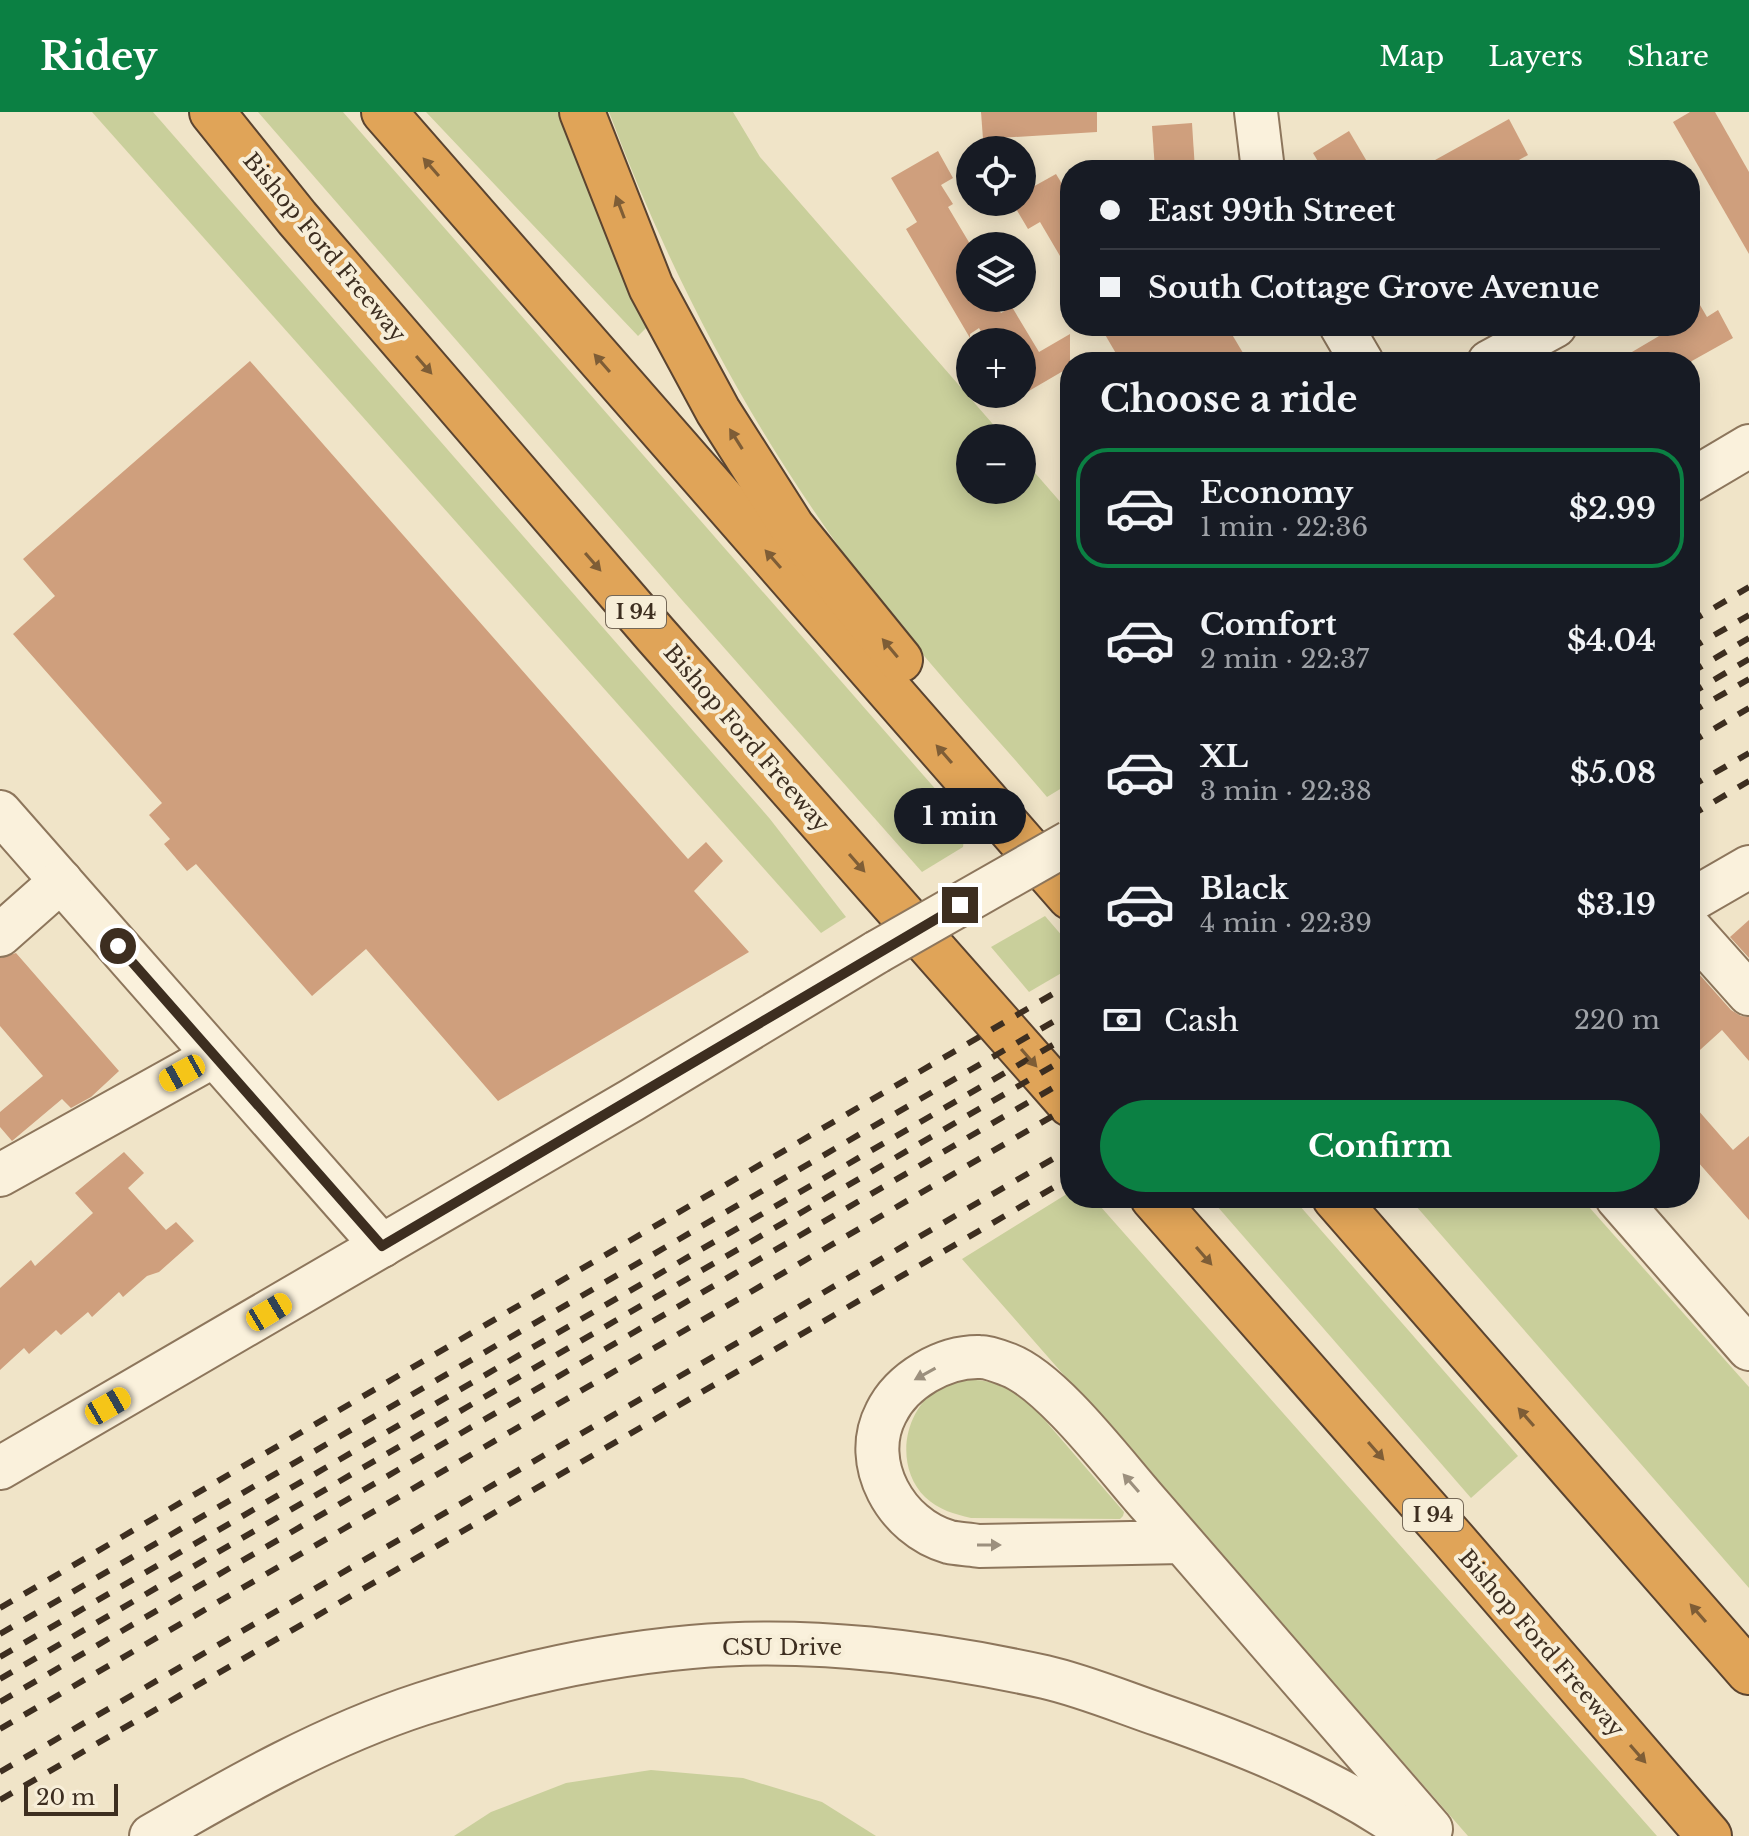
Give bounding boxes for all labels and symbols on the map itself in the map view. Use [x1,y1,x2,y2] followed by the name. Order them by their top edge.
[238,147,412,347] street label: Bishop Ford Freeway
[423,157,440,177] one-way arrow
[613,195,626,219] one-way arrow
[593,354,611,373] one-way arrow
[415,355,432,375] one-way arrow
[730,428,744,450] one-way arrow
[765,549,782,569] one-way arrow
[584,553,602,572] one-way arrow
[606,596,666,628] road number: I 94
[882,638,899,658] one-way arrow
[658,639,835,837] street label: Bishop Ford Freeway
[936,745,954,764] one-way arrow
[894,789,1026,845] callout: 1 min
[848,852,865,872] one-way arrow
[942,887,978,923] route end
[100,928,136,964] route start
[1020,1047,1037,1067] one-way arrow
[155,1051,209,1095] car
[1195,1247,1213,1266] one-way arrow
[242,1289,296,1335] car
[914,1367,936,1381] one-way arrow
[81,1384,135,1428] car
[1518,1408,1536,1427] one-way arrow
[1367,1442,1385,1461] one-way arrow
[1123,1474,1140,1494] one-way arrow
[1403,1499,1463,1531] road number: I 94
[977,1539,1002,1551] one-way arrow
[1453,1544,1630,1742] street label: Bishop Ford Freeway
[1689,1604,1707,1623] one-way arrow
[722,1634,842,1661] street label: CSU Drive
[1629,1744,1646,1764] one-way arrow
[24,1780,118,1816] scale bar

